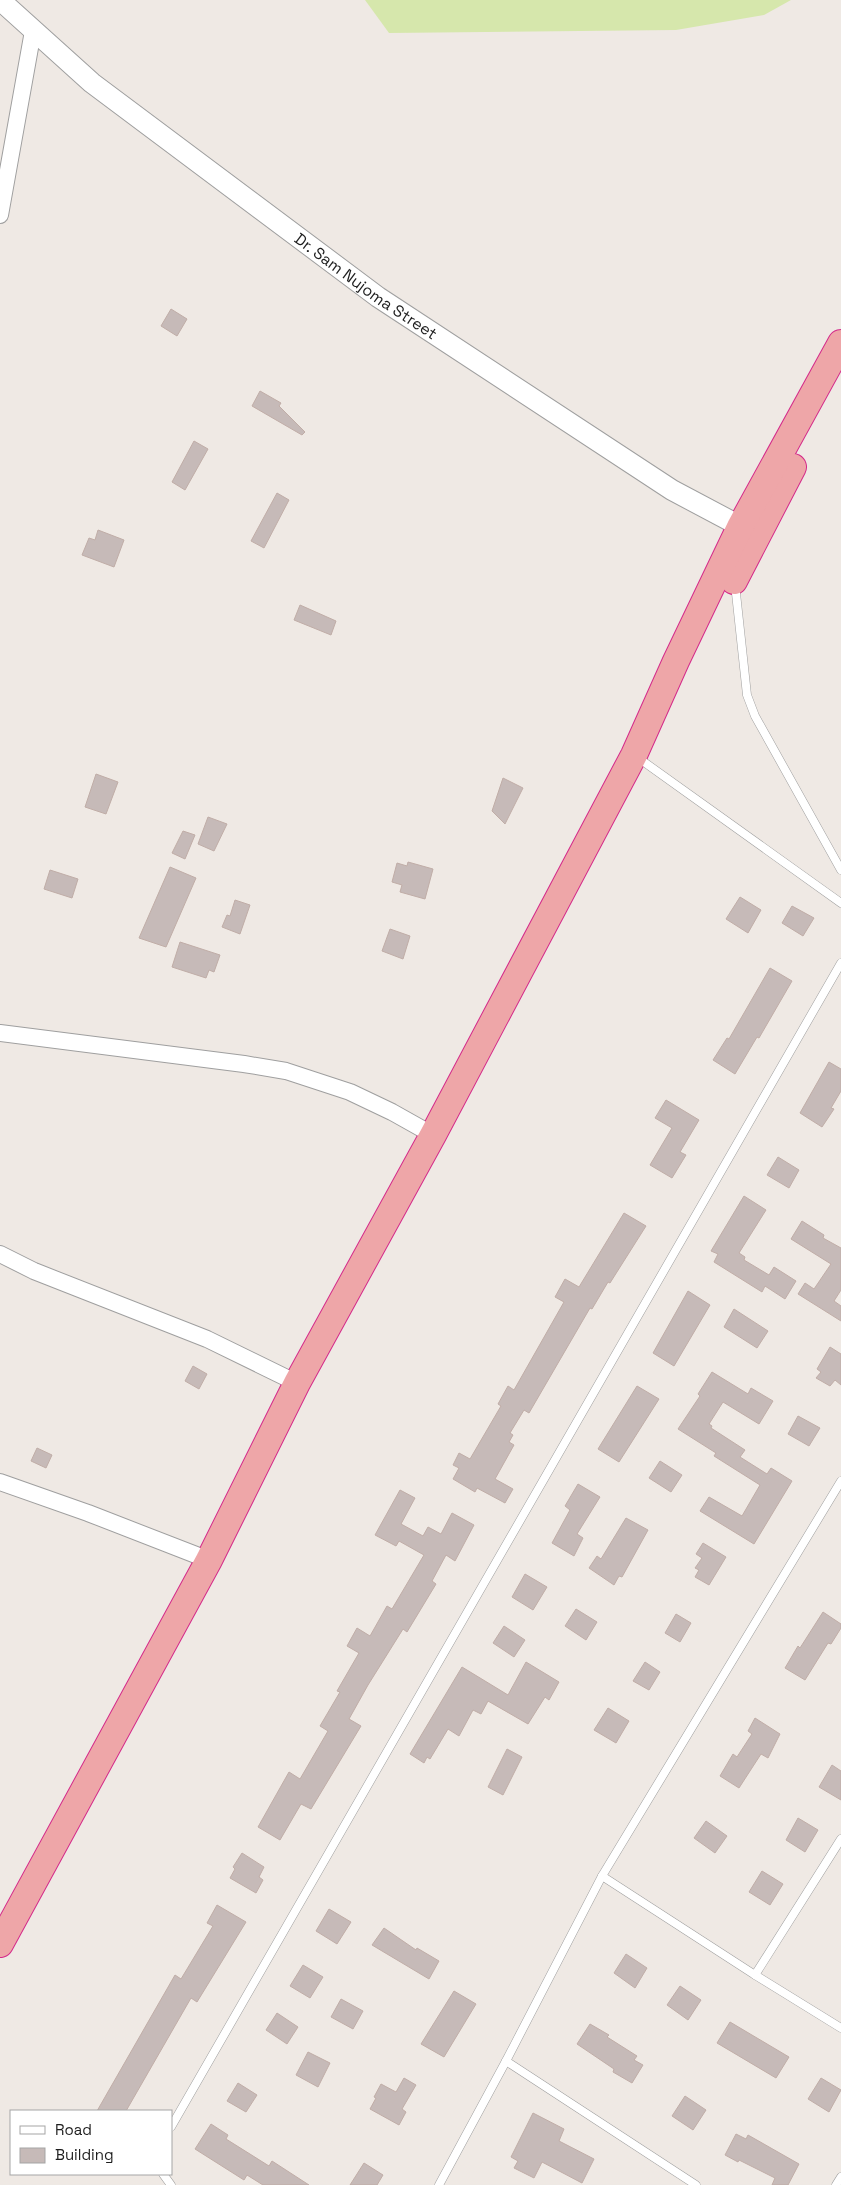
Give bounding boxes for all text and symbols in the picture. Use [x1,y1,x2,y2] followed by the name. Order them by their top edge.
[291,228,442,344] street label: Dr. Sam Nujoma Street
[10,2110,172,2175] legend
[55,2120,92,2139] text: Road
[55,2145,114,2164] text: Building

